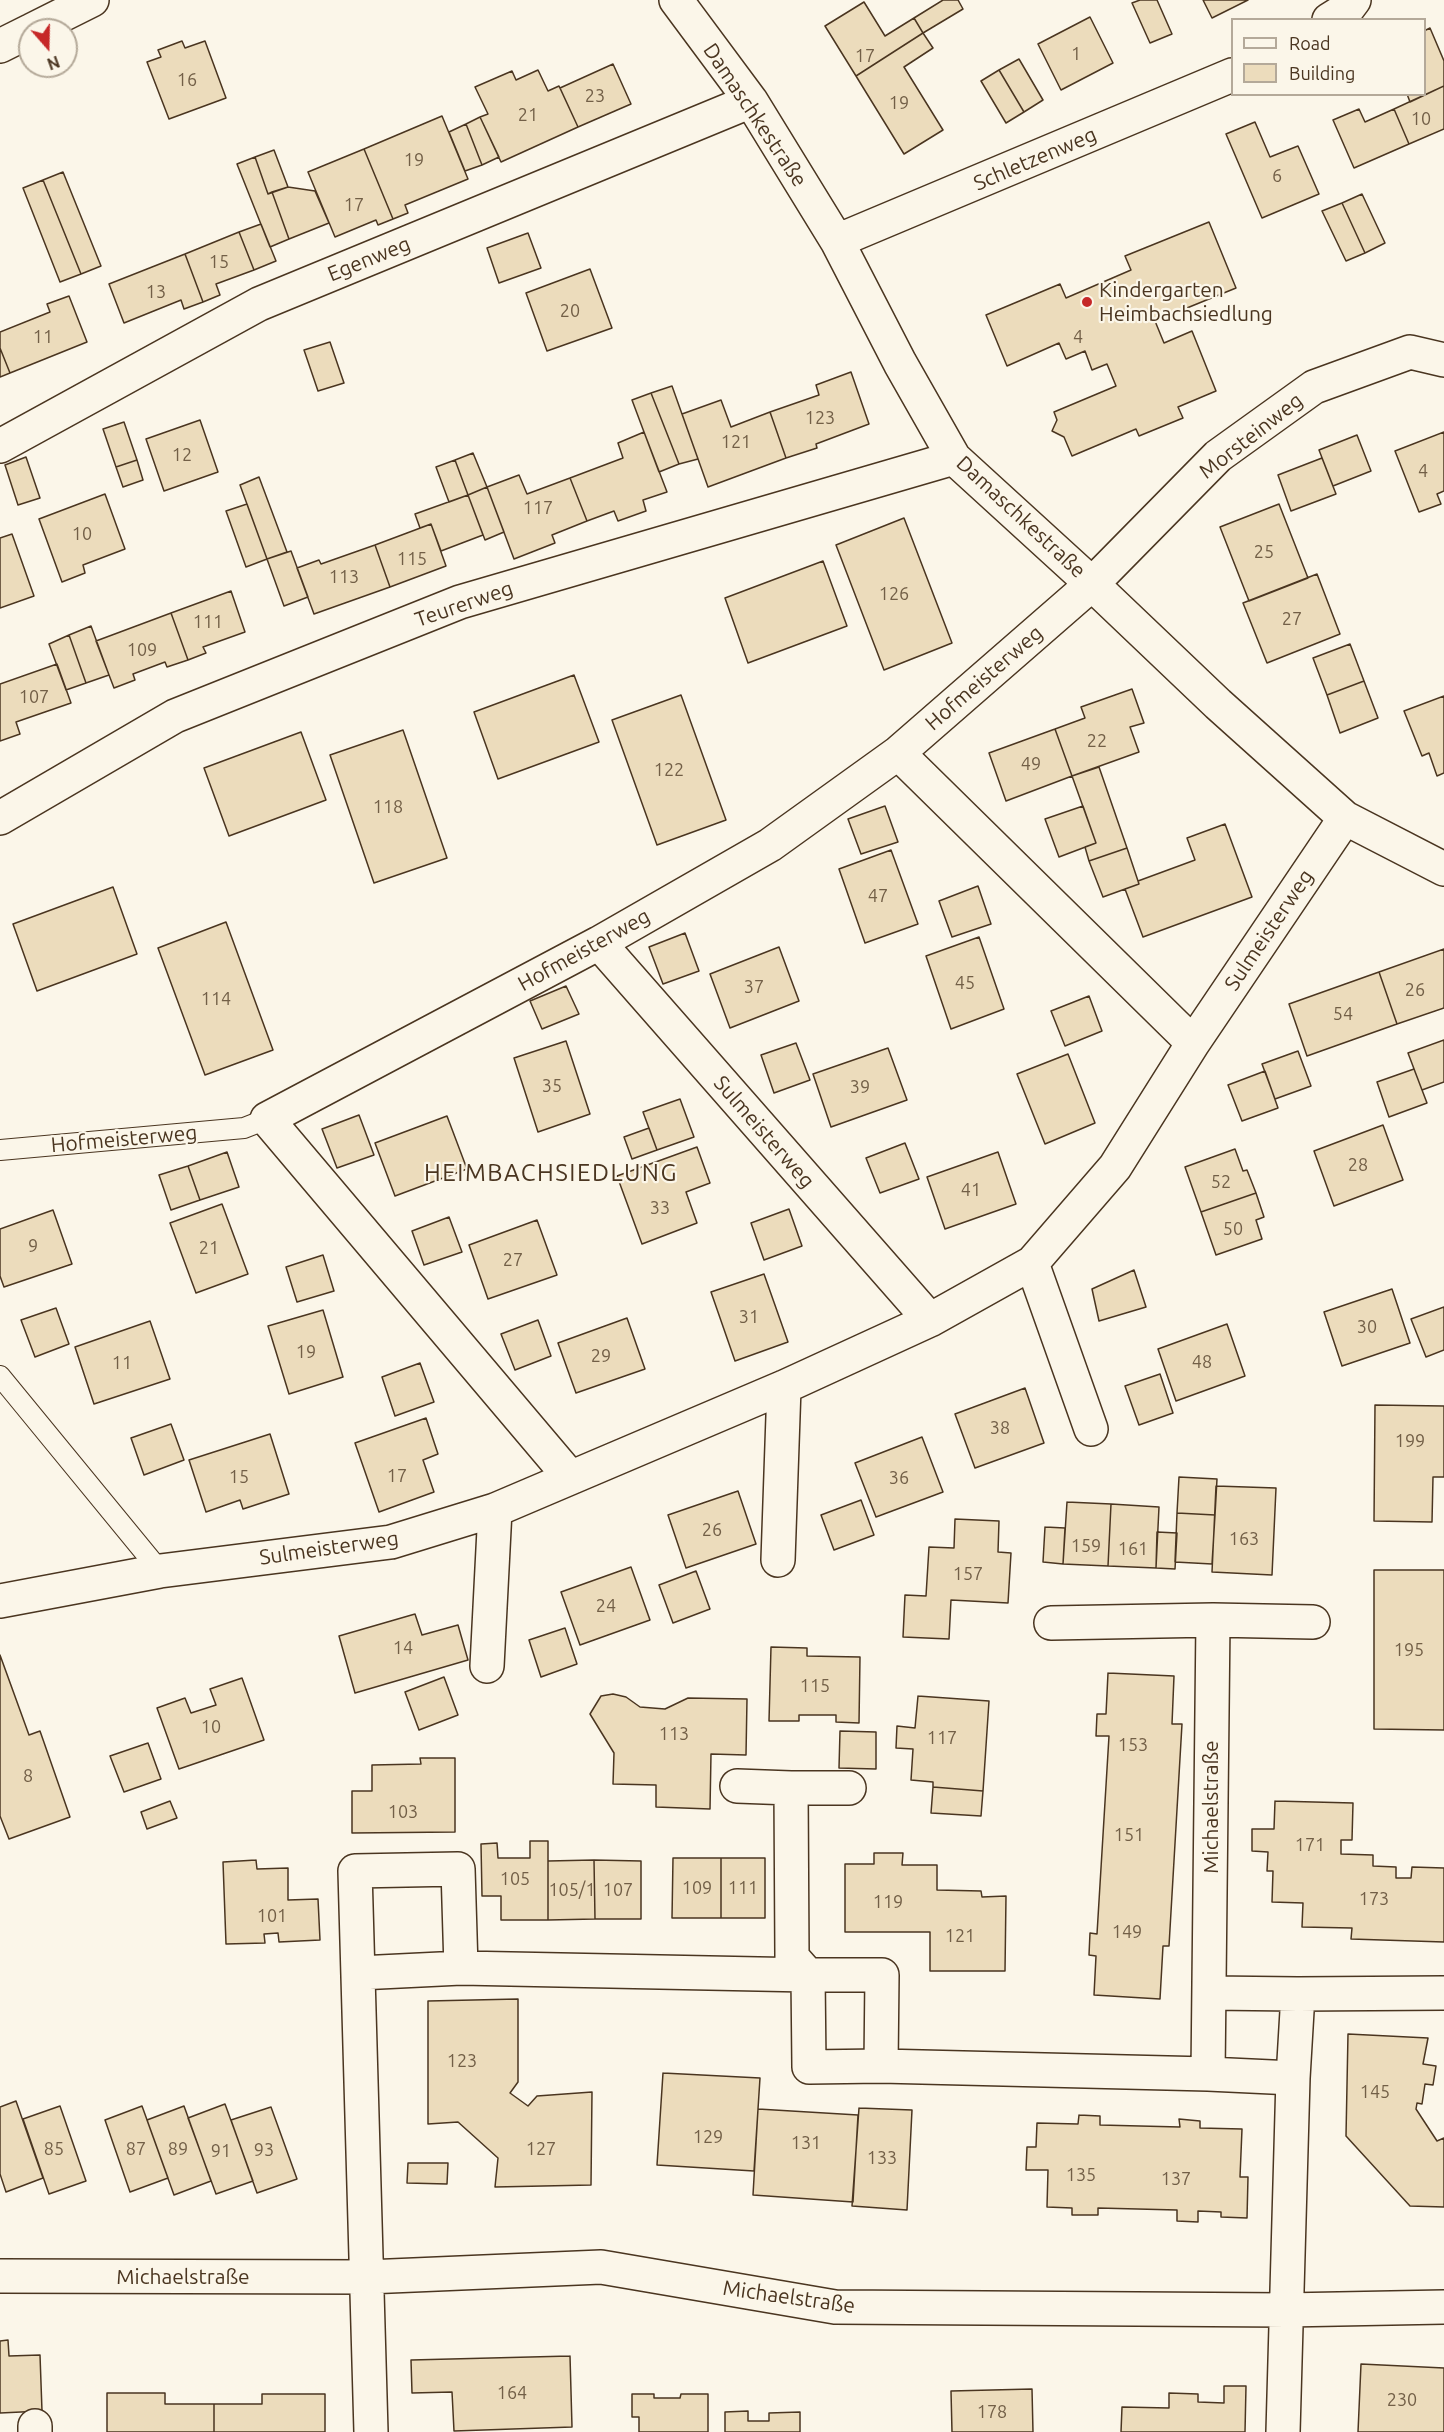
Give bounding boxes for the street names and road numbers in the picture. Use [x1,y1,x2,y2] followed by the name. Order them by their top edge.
[698,38,812,192] street label: Damaschkestraße
[970,122,1100,196] street label: Schletzenweg
[324,231,414,287] street label: Egenweg
[1194,388,1308,484] street label: Morsteinweg
[951,451,1091,583] street label: Damaschkestraße
[412,575,516,633] street label: Teurerweg
[920,620,1048,736] street label: Hofmeisterweg
[1219,865,1319,995] street label: Sulmeisterweg
[514,903,654,997] street label: Hofmeisterweg
[708,1071,820,1193] street label: Sulmeisterweg
[50,1120,198,1158] street label: Hofmeisterweg
[258,1526,400,1570] street label: Sulmeisterweg
[1198,1740,1224,1874] street label: Michaelstraße
[116,2264,250,2290] street label: Michaelstraße
[721,2275,857,2319] street label: Michaelstraße

